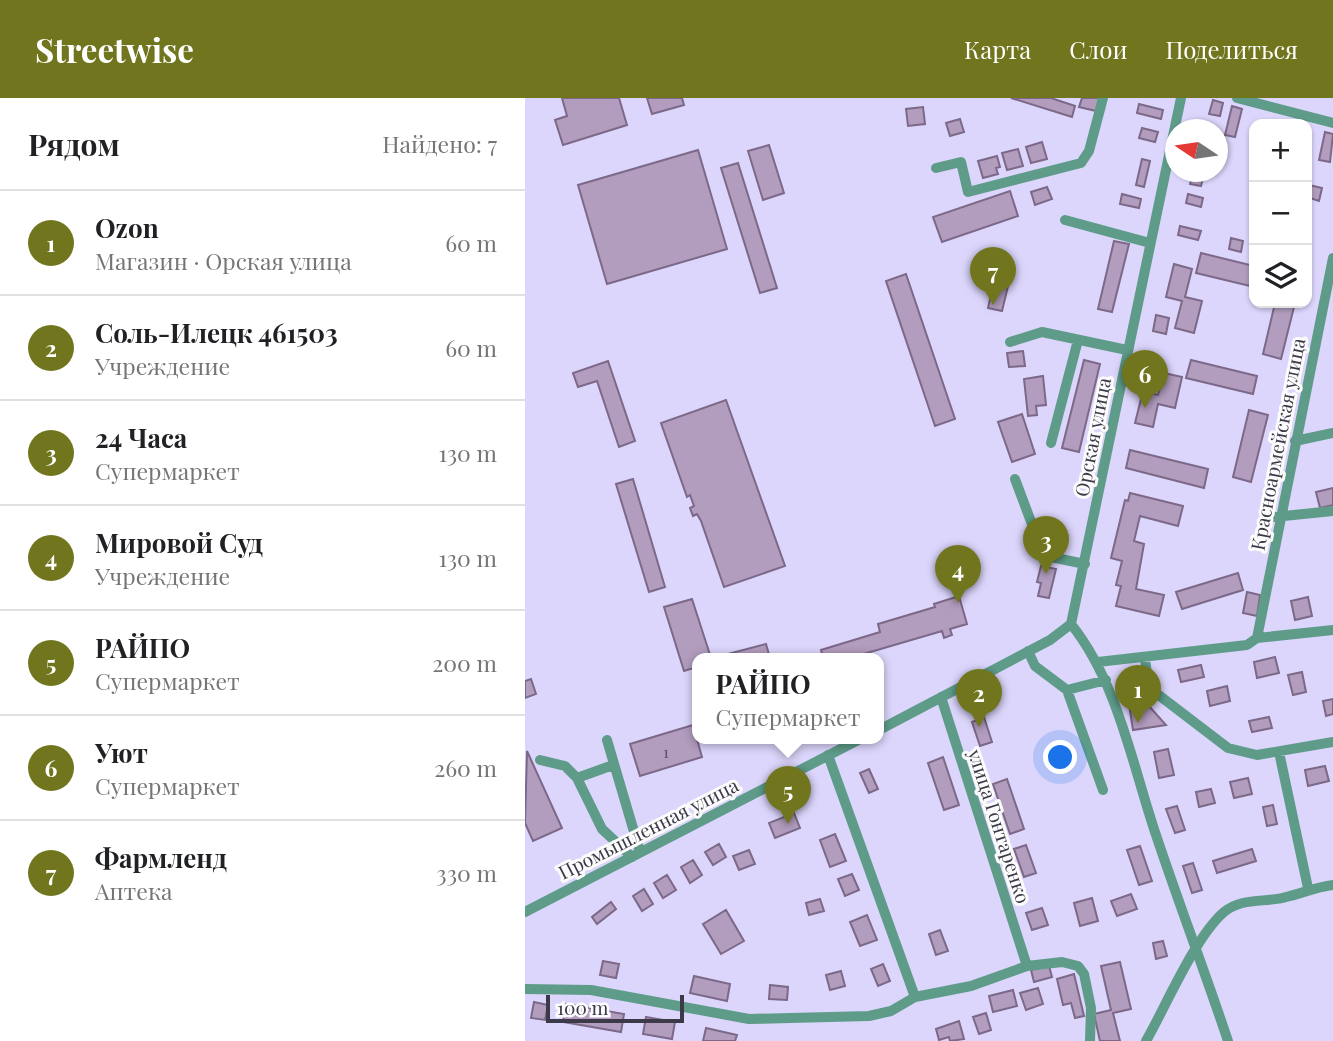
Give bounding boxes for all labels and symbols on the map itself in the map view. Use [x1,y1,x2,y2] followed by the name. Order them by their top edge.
[1165,119,1228,182] north arrow
[970,247,1016,305] pin: 7
[1244,335,1310,552] street label: Красноармейская улица
[1122,350,1168,408] pin: 6
[1068,375,1116,499] street label: Орская улица
[1023,516,1069,574] pin: 3
[935,545,981,603] pin: 4
[1115,665,1161,723] pin: 1
[956,669,1002,727] pin: 2
[1043,740,1077,774] your location
[663,741,669,762] house number: 1
[963,745,1037,906] street label: улица Гонтаренко
[765,766,811,824] pin: 5
[554,771,743,885] street label: Промышленная улица
[546,992,684,1024] scale bar

